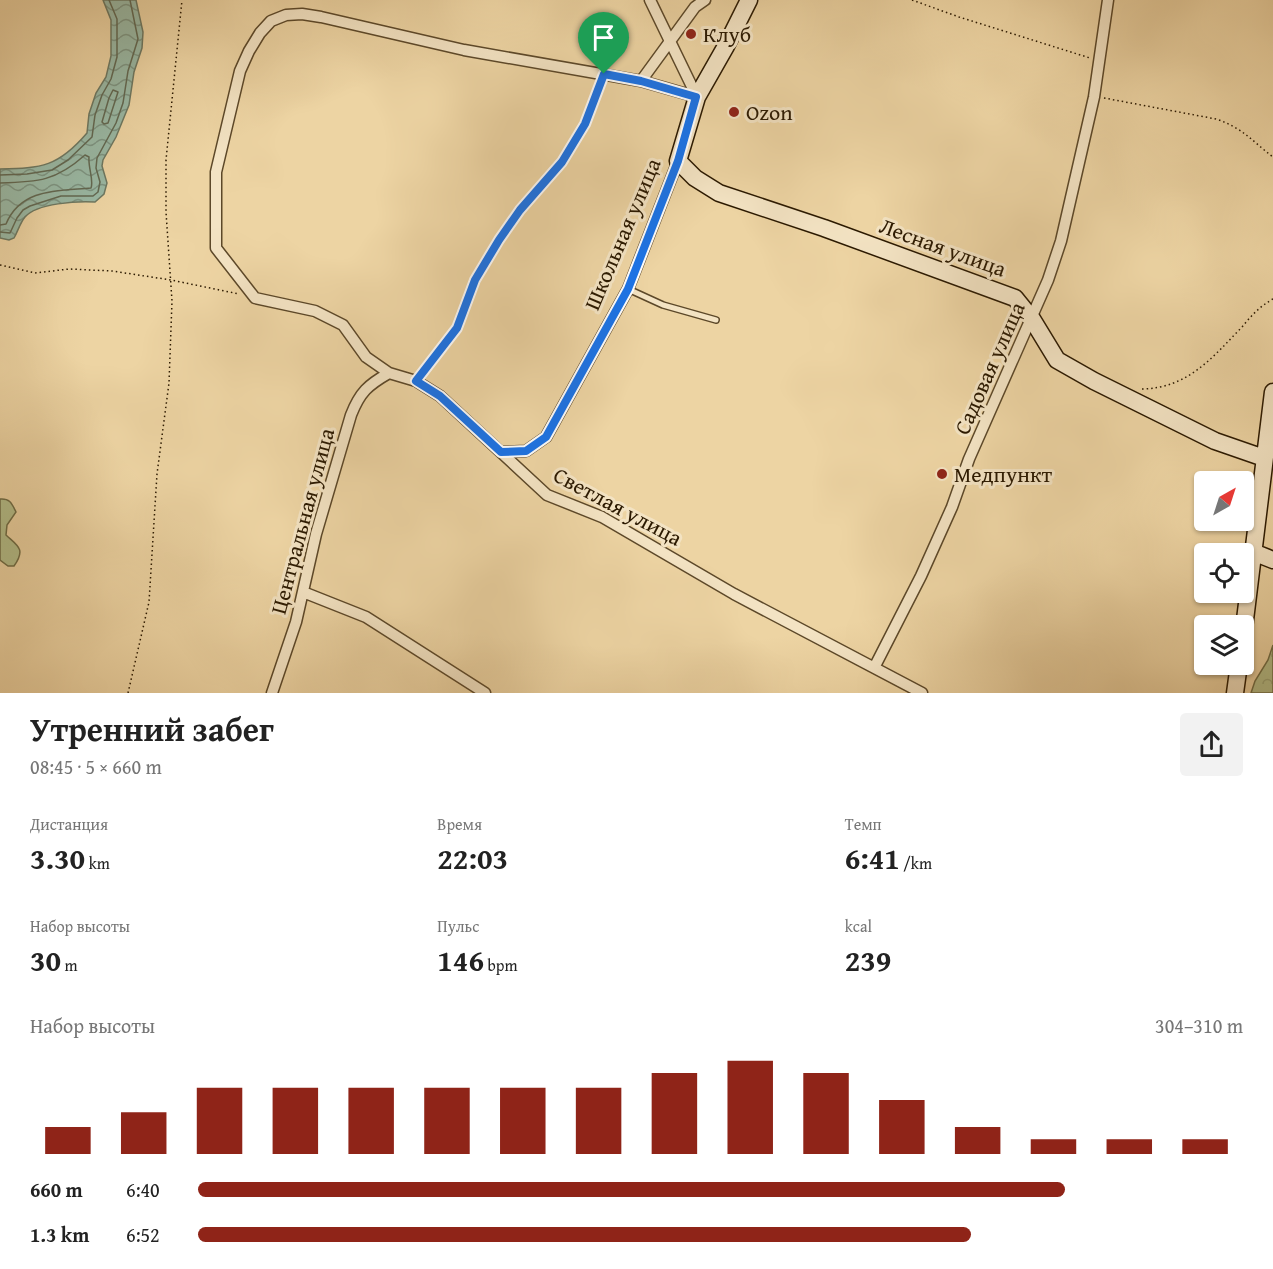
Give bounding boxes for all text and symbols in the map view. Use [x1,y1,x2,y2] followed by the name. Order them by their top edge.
[578,12,629,74] pin
[703,18,751,50] place label: Клуб
[587,21,620,54] icon: arrive
[684,27,698,41] marker: Клуб
[746,96,793,128] place label: Ozon
[727,105,741,119] marker: Ozon
[576,153,669,315] street label: Школьная улица
[875,209,1011,285] street label: Лесная улица
[945,296,1033,439] street label: Садовая улица
[262,424,342,618] street label: Центральная улица
[954,458,1052,490] place label: Медпункт
[548,459,688,554] street label: Светлая улица
[935,467,949,481] marker: Медпункт
[1194,471,1254,531] north arrow
[1194,471,1254,675] map controls
[1194,543,1254,603] button: locate
[1194,615,1254,675] button: layers
[30,705,274,753] text: Утренний забег
[1180,713,1243,776] button: share
[30,752,162,781] text: 08:45 · 5 × 660 m
[30,812,108,836] text: Дистанция
[437,812,482,836] text: Время
[845,812,882,836] text: Темп
[30,836,85,880] text: 3.30
[437,836,508,880] text: 22:03
[845,836,900,880] text: 6:41
[85,851,110,875] text: km
[900,851,932,875] text: /km
[30,914,130,938] text: Набор высоты
[437,914,479,938] text: Пульс
[845,914,872,938] text: kcal
[30,938,61,982] text: 30
[437,938,484,982] text: 146
[845,938,891,982] text: 239
[61,953,78,977] text: m
[484,953,517,977] text: bpm
[30,1011,155,1040] text: Набор высоты
[1155,1011,1243,1040] text: 304–310 m
[30,1175,83,1204] text: 660 m
[126,1175,160,1204] text: 6:40
[30,1220,89,1249] text: 1.3 km
[126,1220,160,1249] text: 6:52

